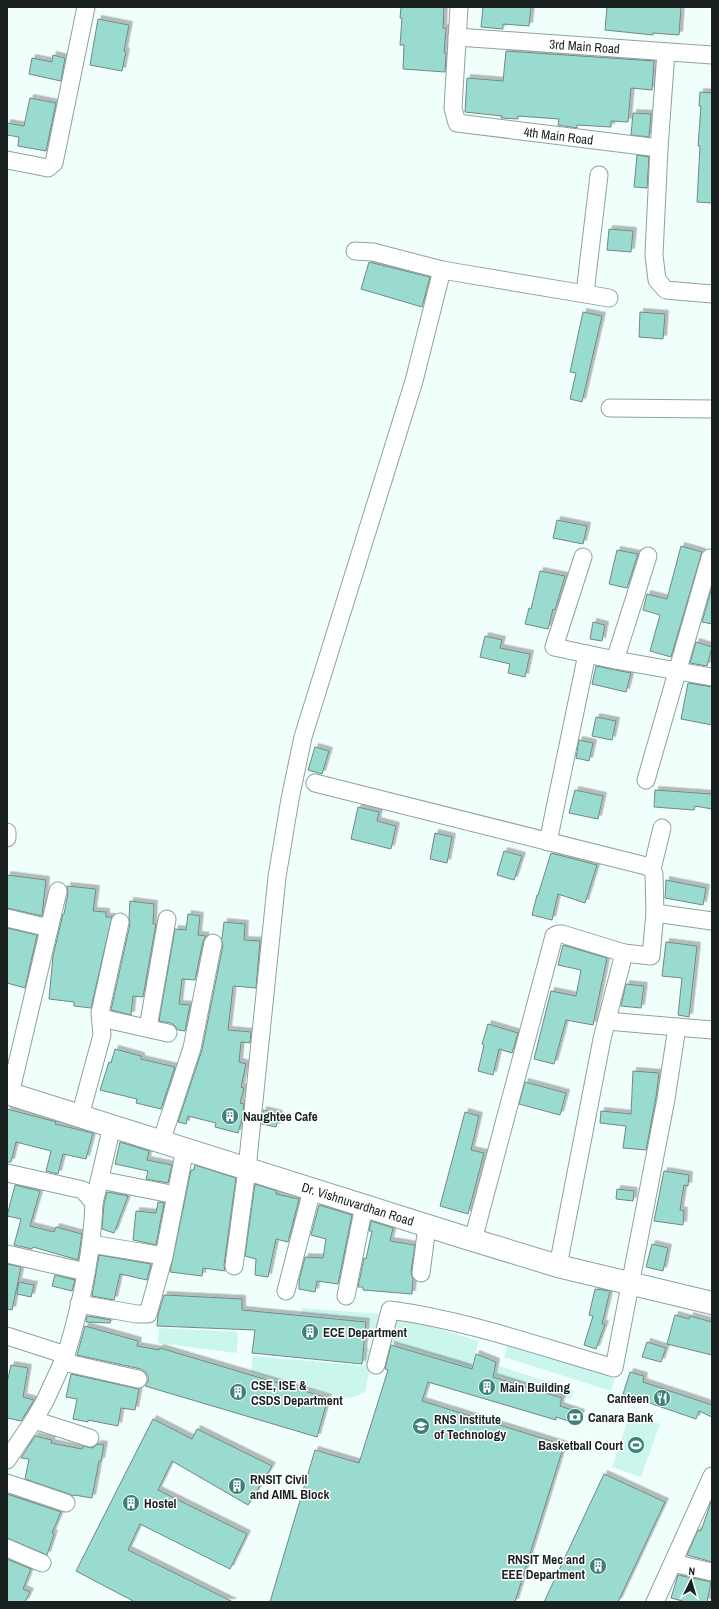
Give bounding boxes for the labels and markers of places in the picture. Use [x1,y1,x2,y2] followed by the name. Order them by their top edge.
[220,1106,240,1126] building icon: Naughtee Cafe
[243,1108,318,1125] place label: Naughtee Cafe
[300,1322,320,1342] building icon: ECE Department
[323,1324,408,1341] place label: ECE Department
[251,1377,343,1409] place label: CSE, ISE & CSDS Department
[477,1377,497,1397] building icon: Main Building
[500,1379,570,1396] place label: Main Building
[228,1382,248,1402] building icon: CSE, ISE & CSDS Department
[652,1388,672,1408] restaurant icon: Canteen
[607,1390,649,1407] place label: Canteen
[565,1407,585,1427] bank icon: Canara Bank
[588,1409,653,1426] place label: Canara Bank
[434,1411,506,1443] place label: RNS Institute of Technology
[411,1416,431,1436] school or university icon: RNS Institute of Technology
[626,1435,646,1455] sports icon: Basketball Court
[538,1437,623,1454] place label: Basketball Court
[250,1471,329,1503] place label: RNSIT Civil and AIML Block
[227,1476,247,1496] building icon: RNSIT Civil and AIML Block
[121,1493,141,1513] building icon: Hostel
[144,1495,177,1512] place label: Hostel
[501,1551,585,1583] place label: RNSIT Mec and EEE Department
[588,1556,608,1576] building icon: RNSIT Mec and EEE Department

